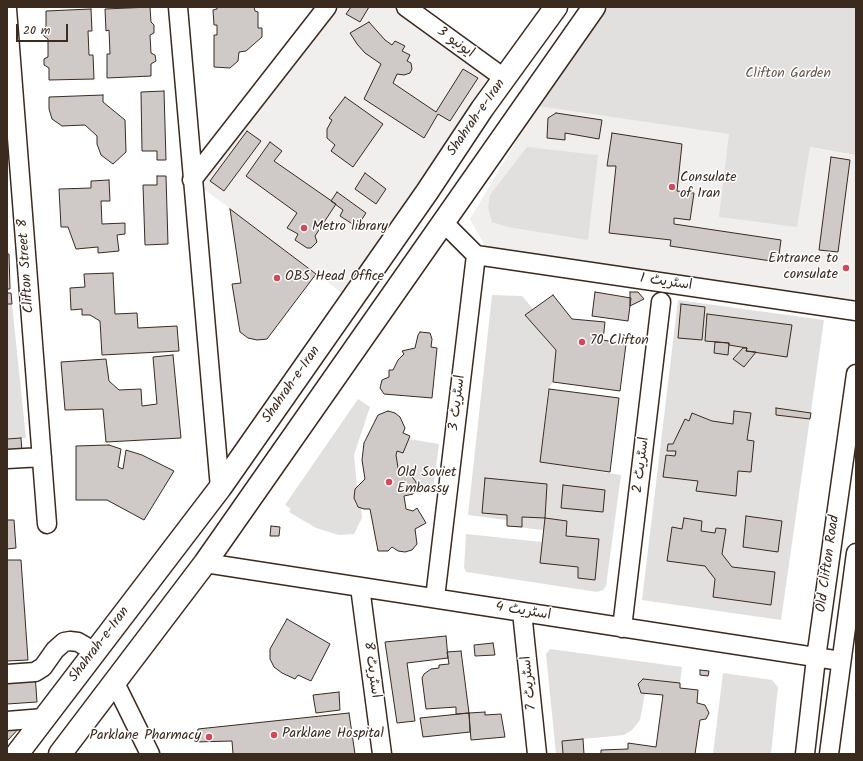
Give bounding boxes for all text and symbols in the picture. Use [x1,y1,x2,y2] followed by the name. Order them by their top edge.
[18,16,70,42] scale bar
[23,21,50,40] text: 20 m
[433,24,477,62] street label: ایونیو 3
[745,67,831,83] park label: Clifton Garden
[444,76,510,160] street label: Shahrah-e-Iran
[680,171,737,204] place label: Consulate of Iran
[667,182,677,192] marker: Consulate of Iran
[15,218,39,314] street label: Clifton Street 8
[312,220,388,236] place label: Metro library
[299,223,309,233] marker: Metro library
[768,252,838,284] place label: Entrance to consulate
[841,263,851,273] marker: Entrance to consulate
[285,270,384,286] place label: OBS Head Office
[639,271,693,295] street label: اسٹریٹ 1
[272,273,282,283] marker: OBS Head Office
[590,334,649,350] place label: 70 Clifton
[577,337,587,347] marker: 70 Clifton
[259,343,325,427] street label: Shahrah-e-Iran
[446,374,470,432] street label: اسٹریٹ 3
[630,436,654,494] street label: اسٹریٹ 2
[397,466,456,498] place label: Old Soviet Embassy
[384,477,394,487] marker: Old Soviet Embassy
[814,514,844,614] street label: Old Clifton Road
[494,599,552,625] street label: اسٹریٹ 4
[66,604,134,686] street label: Shahrah-e-Iran
[359,641,383,699] street label: اسٹریٹ 8
[519,655,541,711] street label: اسٹریٹ 7
[282,727,384,743] place label: Parklane Hospital
[89,729,201,745] place label: Parklane Pharmacy
[269,730,279,740] marker: Parklane Hospital
[204,732,214,742] marker: Parklane Pharmacy

